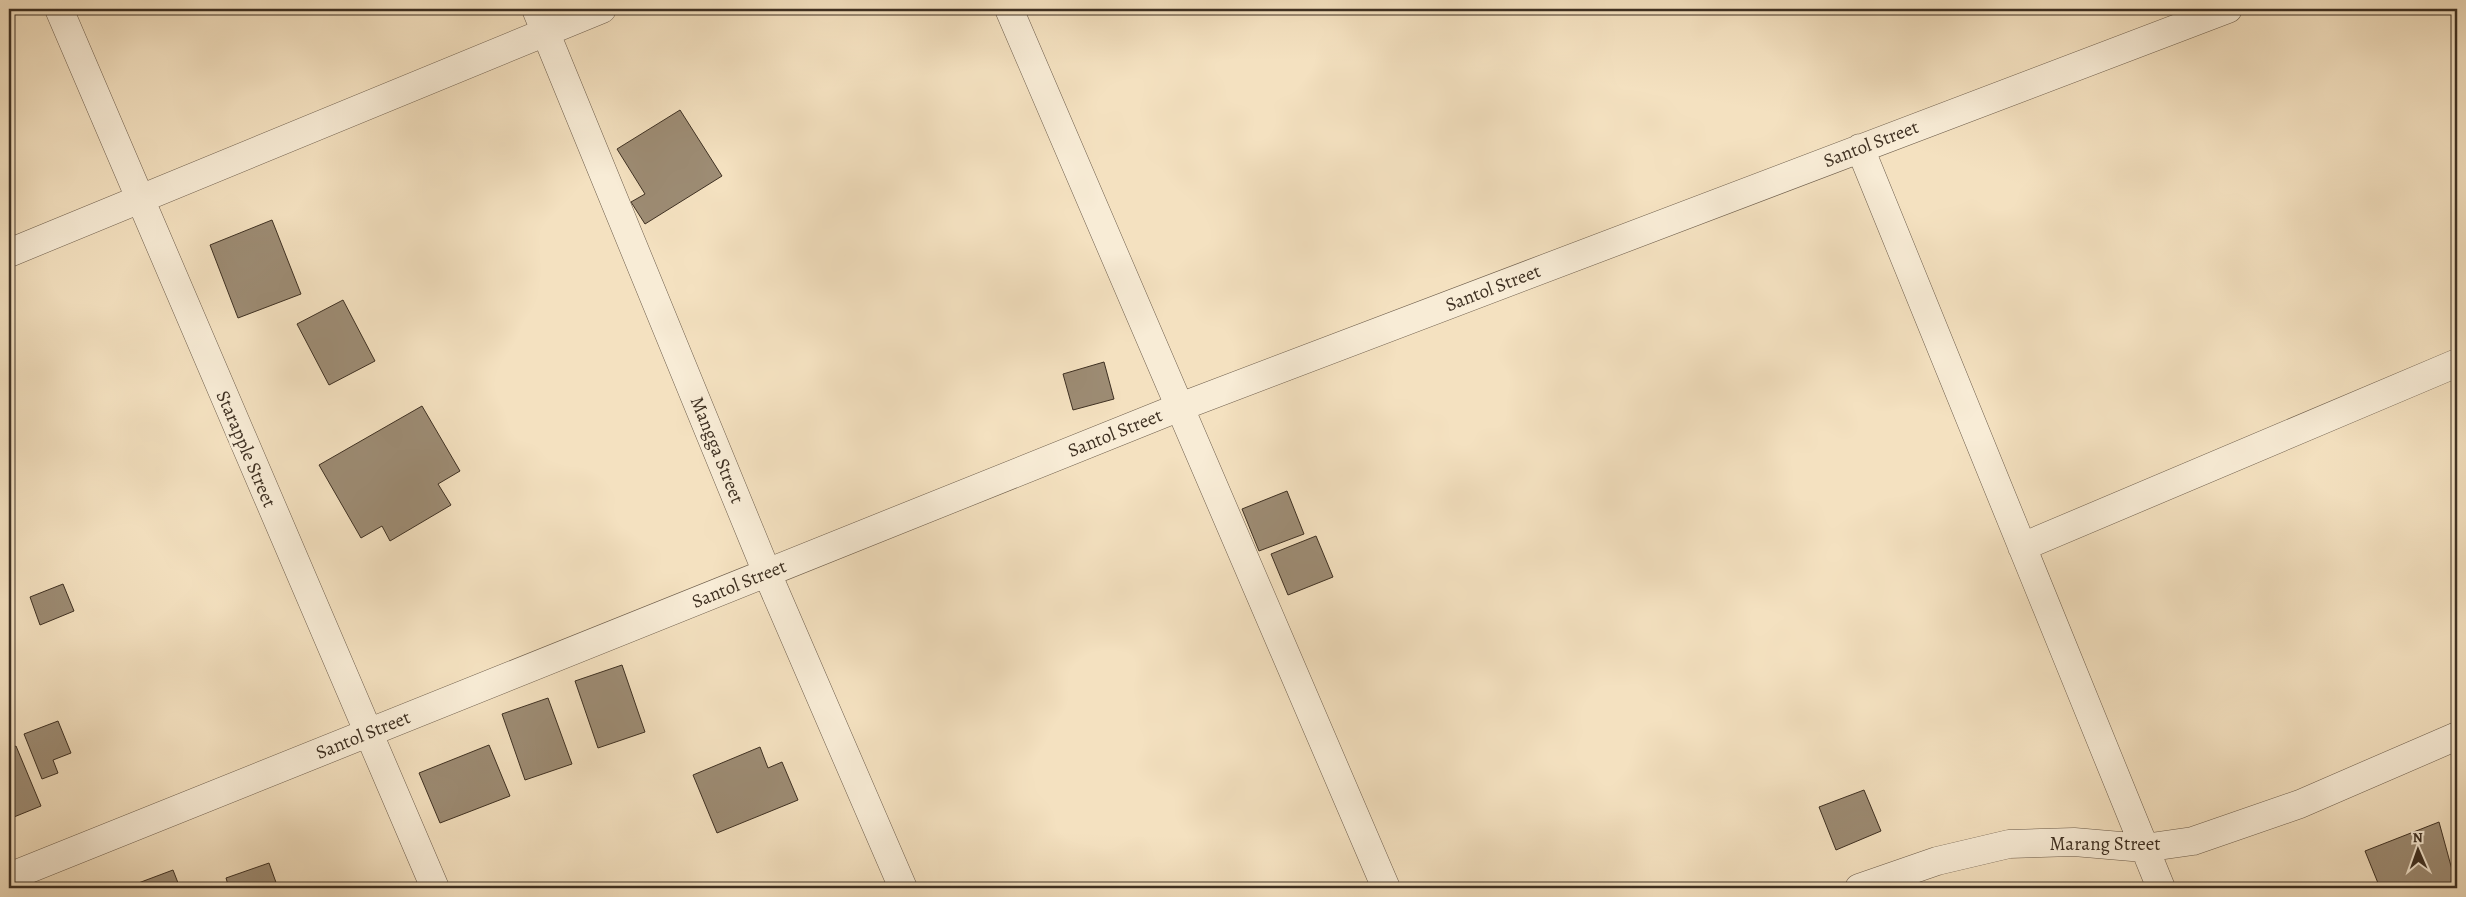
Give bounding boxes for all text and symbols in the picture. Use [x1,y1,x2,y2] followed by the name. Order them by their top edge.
[1820,114,1922,174] street label: Santol Street
[1442,258,1544,318] street label: Santol Street
[210,386,282,512] street label: Starapple Street
[684,393,750,507] street label: Mangga Street
[1064,402,1166,464] street label: Santol Street
[688,553,790,615] street label: Santol Street
[312,704,414,766] street label: Santol Street
[2394,824,2444,874] north arrow
[2412,828,2423,847] text: N
[2049,831,2161,857] street label: Marang Street

